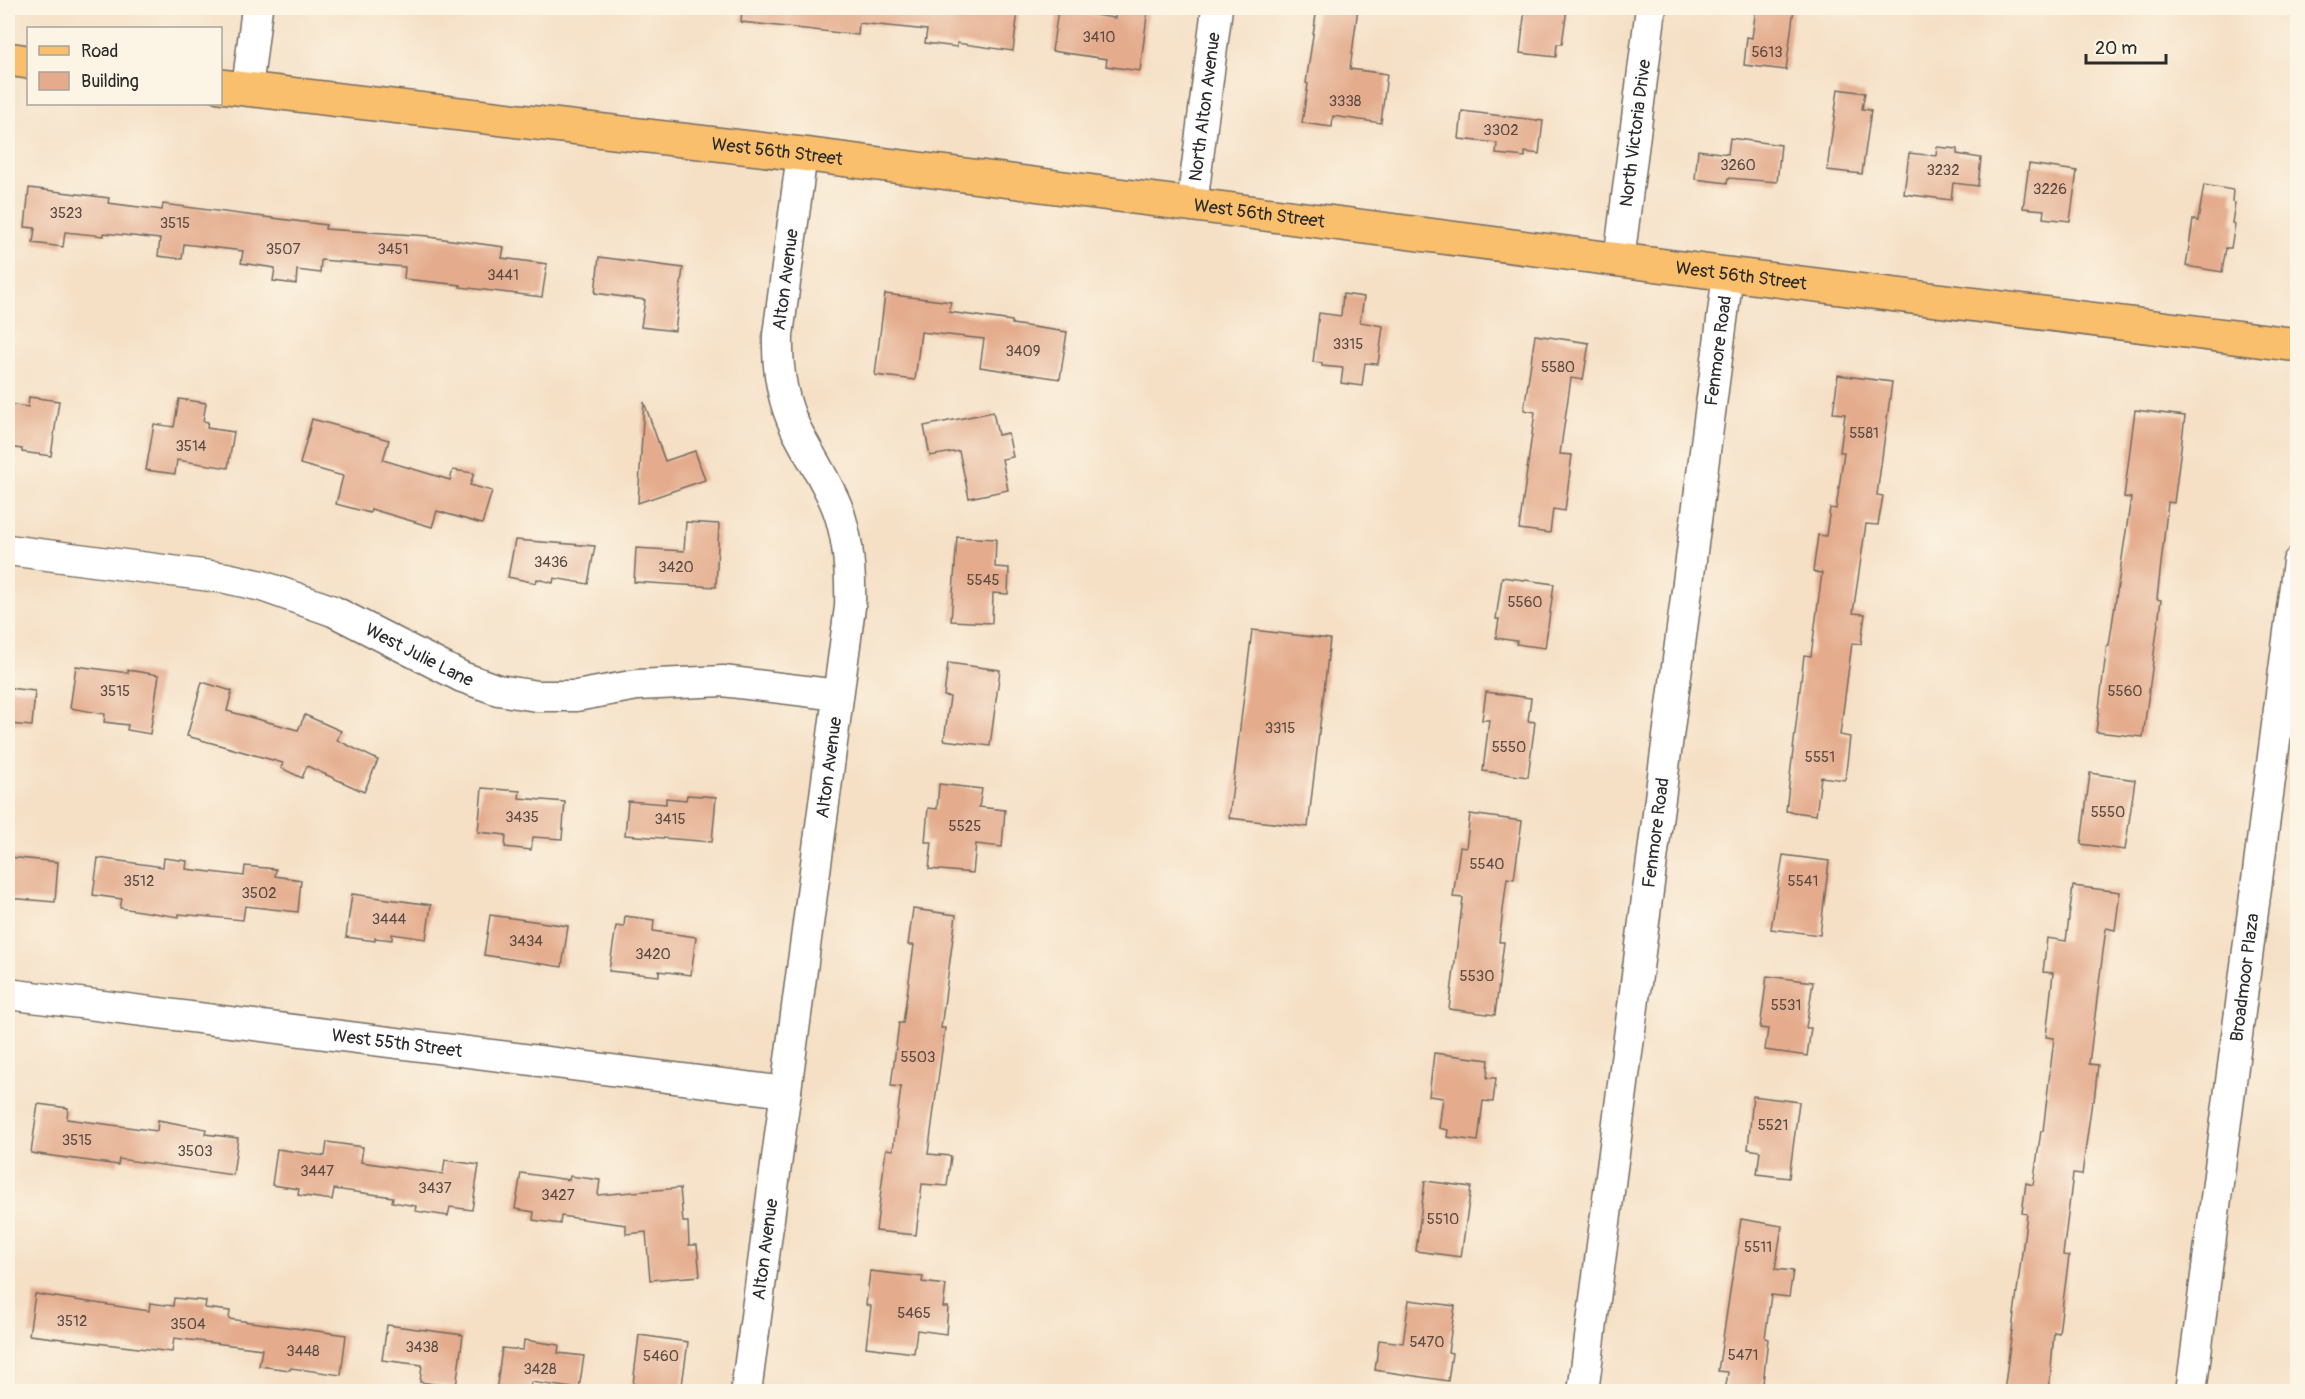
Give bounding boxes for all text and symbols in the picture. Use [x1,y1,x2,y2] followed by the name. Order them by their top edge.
[27,27,222,105] legend
[2086,27,2166,65] scale bar
[1082,28,1116,47] house number: 3410
[1184,31,1225,183] street label: North Alton Avenue
[2095,37,2137,60] text: 20 m
[81,40,118,63] text: Road
[1751,43,1783,62] house number: 5613
[1614,58,1656,208] street label: North Victoria Drive
[81,70,139,93] text: Building
[1329,92,1362,111] house number: 3338
[1483,121,1519,140] house number: 3302
[710,132,845,171] street label: West 56th Street
[1720,156,1756,175] house number: 3260
[1926,161,1960,180] house number: 3232
[2033,180,2067,199] house number: 3226
[1192,193,1327,233] street label: West 56th Street
[50,204,82,223] house number: 3523
[160,214,190,233] house number: 3515
[767,227,803,332] street label: Alton Avenue
[266,240,300,259] house number: 3507
[377,240,409,259] house number: 3451
[1674,256,1809,295] street label: West 56th Street
[487,266,519,285] house number: 3441
[1700,294,1737,407] street label: Fenmore Road
[1333,335,1363,354] house number: 3315
[1005,342,1041,361] house number: 3409
[1541,358,1575,377] house number: 5580
[1849,424,1879,443] house number: 5581
[175,437,207,456] house number: 3514
[534,553,568,572] house number: 3436
[658,558,694,577] house number: 3420
[966,571,1000,590] house number: 5545
[1507,593,1543,612] house number: 5560
[361,618,477,692] street label: West Julie Lane
[100,682,130,701] house number: 3515
[2107,682,2143,701] house number: 5560
[811,715,847,820] street label: Alton Avenue
[1265,719,1295,738] house number: 3315
[1492,738,1526,757] house number: 5550
[1805,748,1835,767] house number: 5551
[1637,776,1674,889] street label: Fenmore Road
[2091,803,2125,822] house number: 5550
[505,808,539,827] house number: 3435
[654,810,686,829] house number: 3415
[949,817,981,836] house number: 5525
[1469,855,1505,874] house number: 5540
[124,872,154,891] house number: 3512
[1788,872,1818,891] house number: 5541
[241,884,277,903] house number: 3502
[372,910,407,929] house number: 3444
[2225,912,2264,1043] street label: Broadmoor Plaza
[509,932,543,951] house number: 3434
[635,945,671,964] house number: 3420
[1460,967,1494,986] house number: 5530
[1771,996,1801,1015] house number: 5531
[330,1023,464,1063] street label: West 55th Street
[901,1048,935,1067] house number: 5503
[1758,1116,1788,1135] house number: 5521
[62,1131,92,1150] house number: 3515
[177,1142,213,1161] house number: 3503
[300,1162,334,1181] house number: 3447
[418,1179,452,1198] house number: 3437
[541,1186,575,1205] house number: 3427
[747,1197,783,1301] street label: Alton Avenue
[1427,1210,1459,1229] house number: 5510
[1744,1238,1772,1257] house number: 5511
[897,1304,931,1323] house number: 5465
[57,1312,87,1331] house number: 3512
[170,1315,206,1334] house number: 3504
[1409,1333,1445,1352] house number: 5470
[405,1338,439,1357] house number: 3438
[286,1342,320,1361] house number: 3448
[1728,1346,1758,1365] house number: 5471
[643,1347,679,1366] house number: 5460
[523,1360,557,1379] house number: 3428

